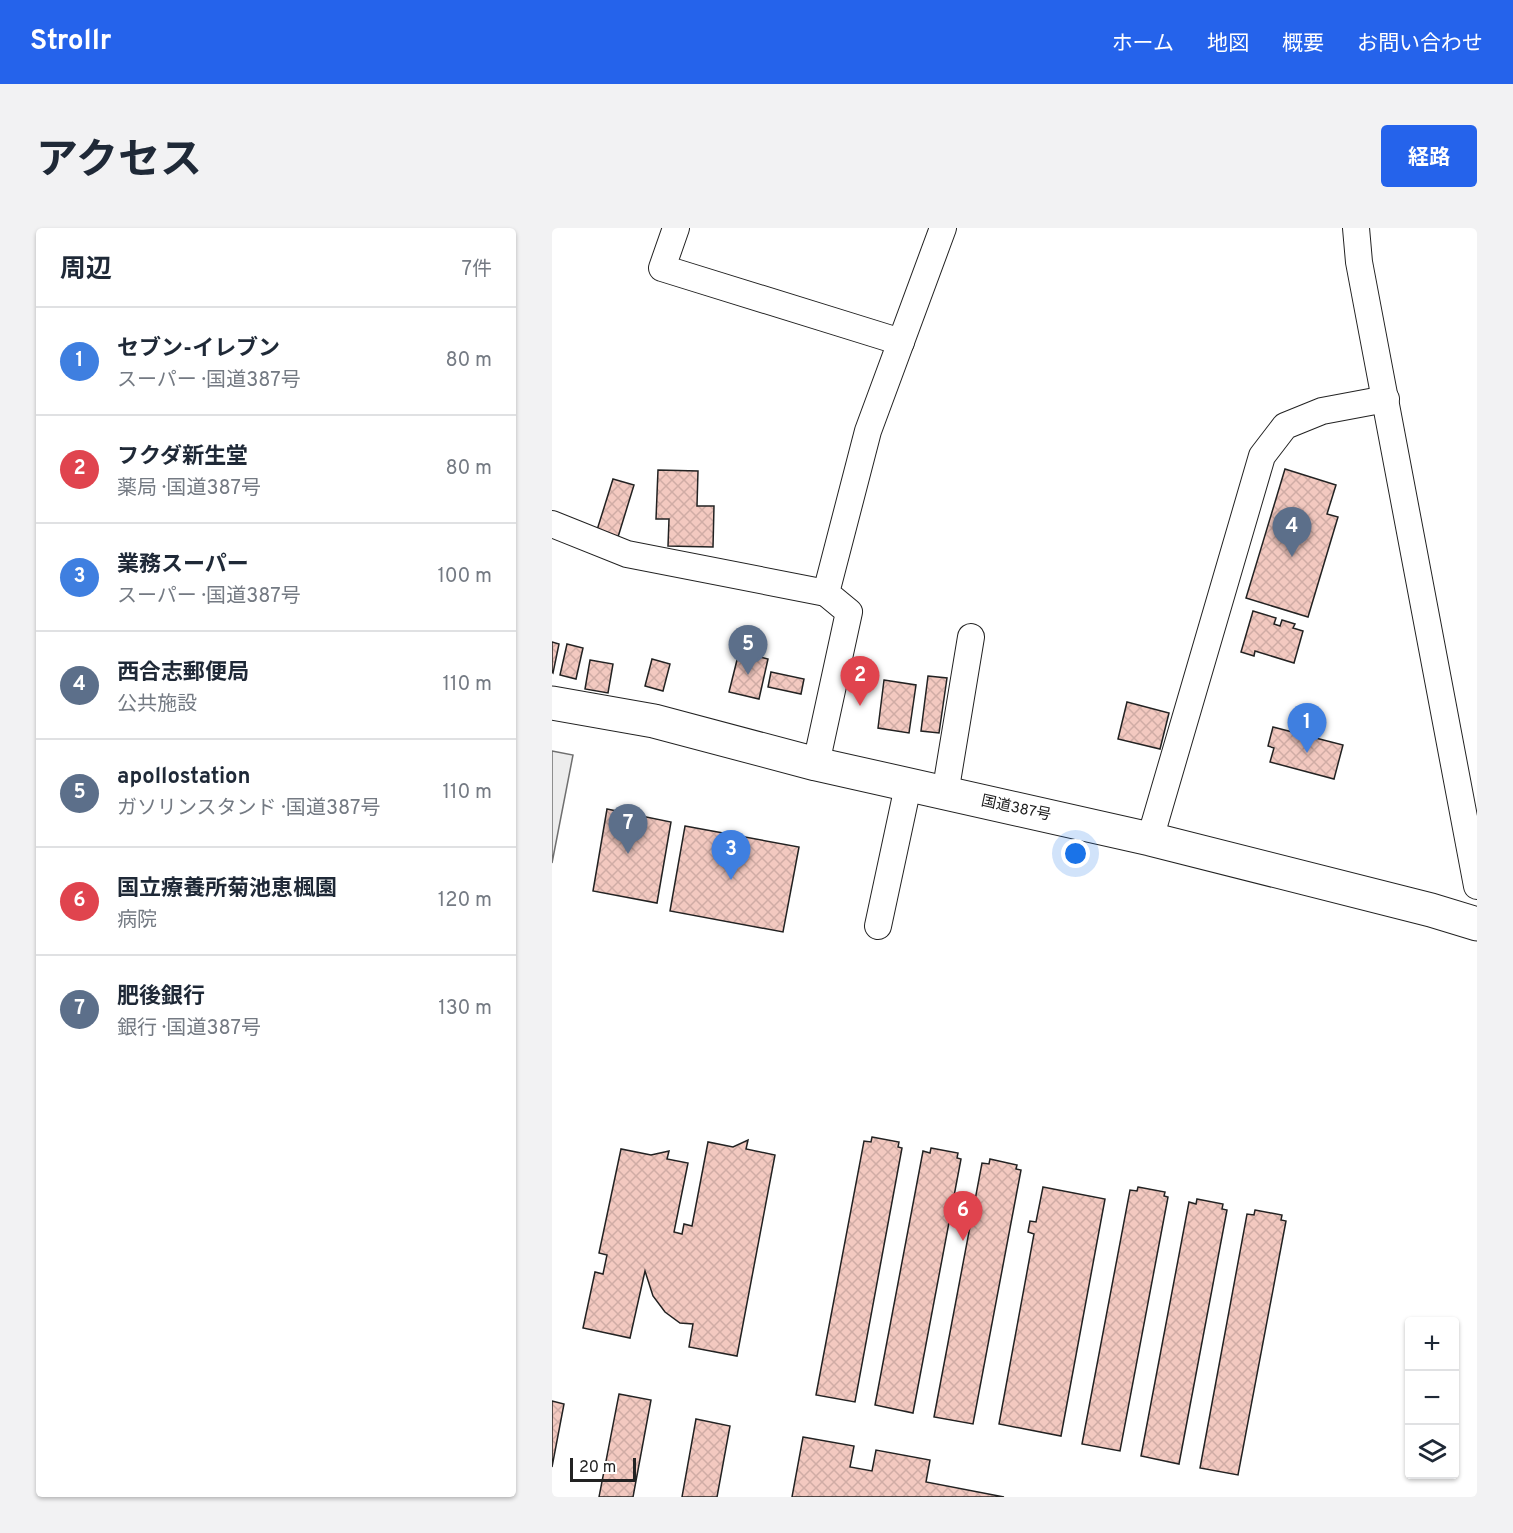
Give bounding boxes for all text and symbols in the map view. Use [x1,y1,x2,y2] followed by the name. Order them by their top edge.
[30,24,112,60] text: Strollr
[1112,31,1174,58] text: ホーム
[1207,31,1249,58] text: 地図
[1282,31,1324,58] text: 概要
[1357,31,1483,58] text: お問い合わせ
[1381,125,1477,187] button: 経路
[36,136,202,189] text: アクセス
[60,254,112,287] text: 周辺
[462,257,492,283] text: 7件
[117,336,280,363] text: セブン-イレブン
[76,348,84,374] text: 1
[446,348,492,374] text: 80 m
[117,368,301,394] text: スーパー · 国道387号
[117,444,248,471] text: フクダ新生堂
[73,456,86,482] text: 2
[446,456,492,482] text: 80 m
[117,476,261,502] text: 薬局 · 国道387号
[1272,508,1312,557] pin: 4
[117,552,249,579] text: 業務スーパー
[74,564,86,590] text: 3
[437,564,492,590] text: 100 m
[117,584,301,610] text: スーパー · 国道387号
[728,626,768,675] pin: 5
[840,656,880,706] pin: 2
[117,660,249,687] text: 西合志郵便局
[73,672,86,698] text: 4
[443,672,492,698] text: 110 m
[117,692,197,718] text: 公共施設
[1288,704,1326,753] pin: 1
[117,764,250,791] text: apollostation
[73,780,86,806] text: 5
[443,780,492,806] text: 110 m
[979,792,1053,826] street label: 国道387号
[117,796,381,822] text: ガソリンスタンド · 国道387号
[608,804,648,854] pin: 7
[712,830,750,880] pin: 3
[1061,839,1090,868] your location
[117,876,337,903] text: 国立療養所菊池恵楓園
[73,888,86,914] text: 6
[438,888,492,914] text: 120 m
[117,908,157,934] text: 病院
[117,984,205,1011] text: 肥後銀行
[74,996,85,1022] text: 7
[438,996,492,1022] text: 130 m
[117,1016,261,1042] text: 銀行 · 国道387号
[944,1192,982,1241] pin: 6
[1405,1317,1459,1479] map controls
[1405,1317,1459,1371] button: +
[1405,1371,1459,1425] button: −
[1405,1425,1459,1479] button: layers
[570,1455,636,1482] scale bar
[579,1458,616,1478] text: 20 m

